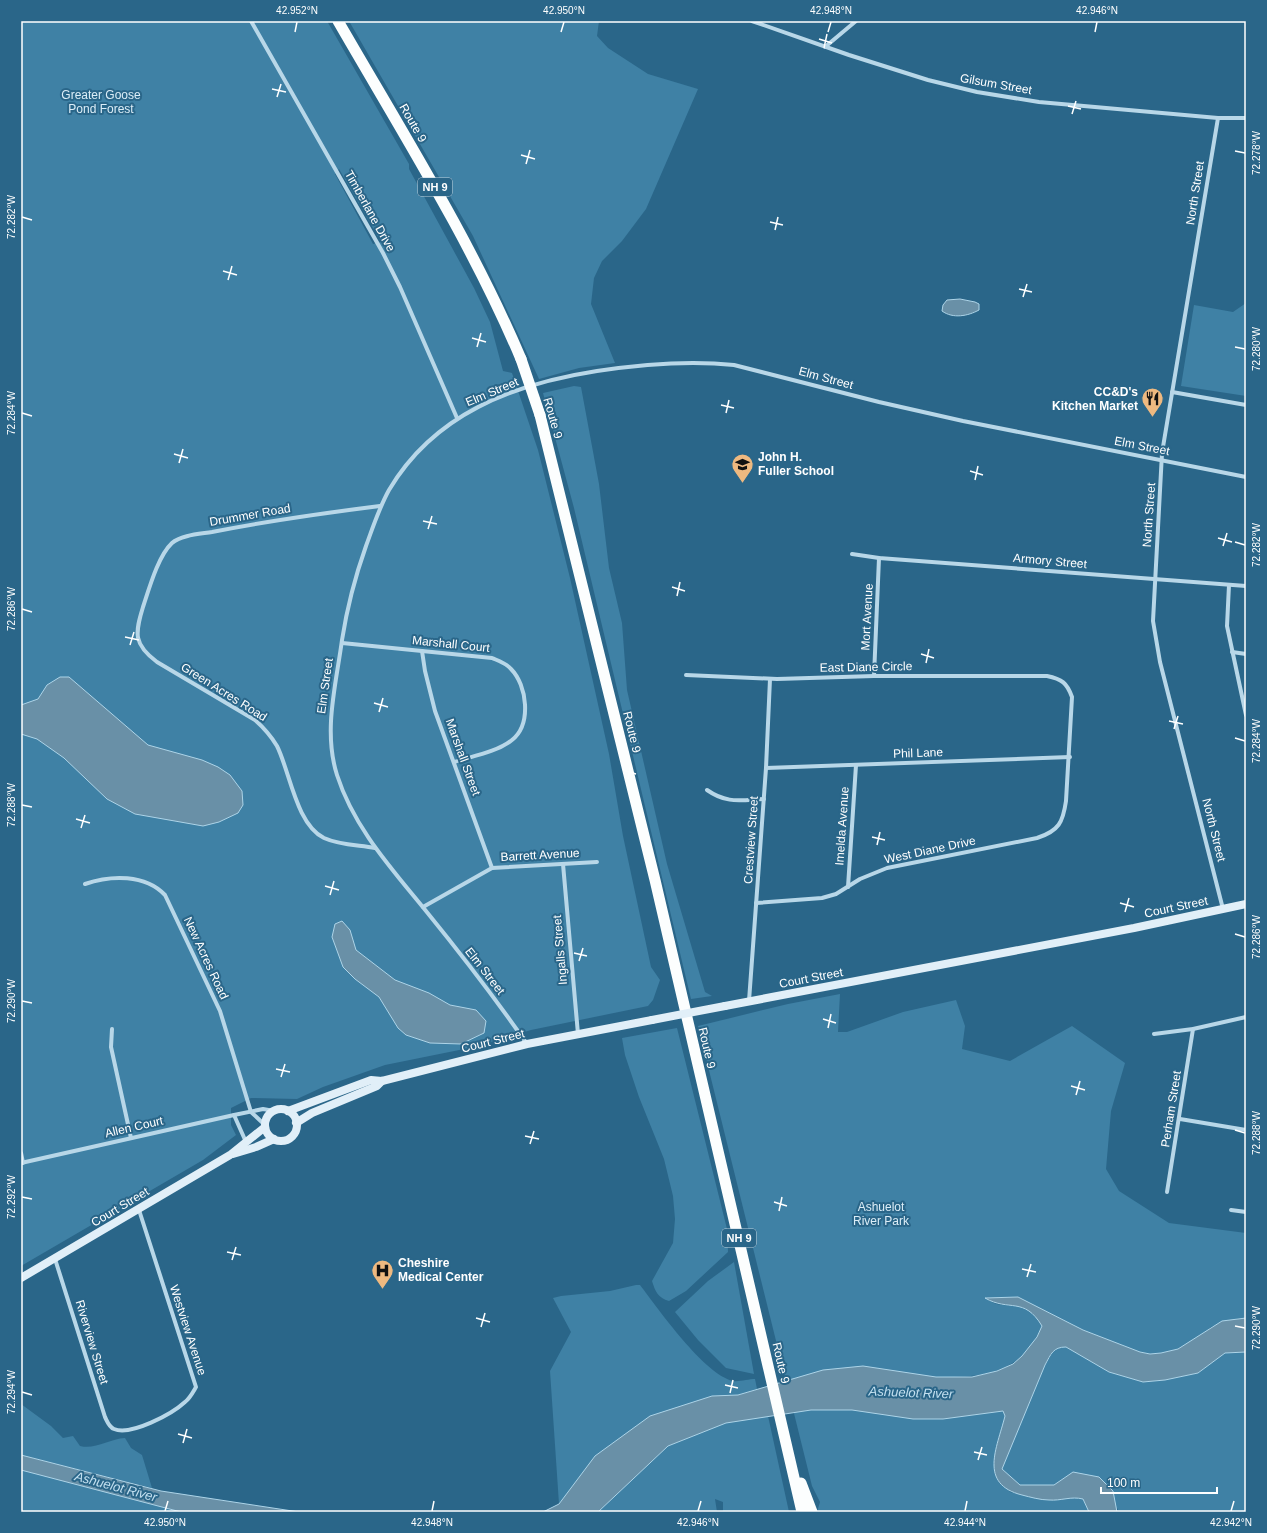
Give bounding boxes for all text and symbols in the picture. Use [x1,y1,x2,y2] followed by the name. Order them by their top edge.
[276,5,318,16] text: 42.952°N
[543,5,585,16] text: 42.950°N
[810,5,852,16] text: 42.948°N
[1076,5,1118,16] text: 42.946°N
[959,71,1034,97] street label: Gilsum Street
[61,88,141,116] park label: Greater Goose Pond Forest
[396,101,430,145] street label: Route 9
[1251,130,1262,175] text: 72.278°W
[1183,159,1207,226] street label: North Street
[342,168,398,254] street label: Timberlane Drive
[418,178,452,196] road number: NH 9
[6,194,17,239] text: 72.282°W
[1251,326,1262,371] text: 72.280°W
[797,364,856,392] street label: Elm Street
[463,374,521,409] street label: Elm Street
[1052,385,1138,413] place label: CC&D's Kitchen Market
[1140,386,1166,419] restaurant icon: CC&D's Kitchen Market
[6,390,17,435] text: 72.284°W
[540,396,566,440] street label: Route 9
[1113,434,1171,458] street label: Elm Street
[758,450,834,478] place label: John H. Fuller School
[729,451,755,484] school or university icon: John H. Fuller School
[1140,482,1158,548] street label: North Street
[208,501,292,529] street label: Drummer Road
[1251,522,1262,567] text: 72.282°W
[1013,551,1088,571] street label: Armory Street
[858,583,876,651] street label: Mort Avenue
[6,586,17,631] text: 72.286°W
[411,633,491,655] street label: Marshall Court
[314,657,336,715] street label: Elm Street
[820,659,913,675] street label: East Diane Circle
[178,660,270,724] street label: Green Acres Road
[620,710,644,754] street label: Route 9
[443,717,484,798] street label: Marshall Street
[1251,718,1262,763] text: 72.284°W
[893,745,944,761] street label: Phil Lane
[6,782,17,827] text: 72.288°W
[832,786,852,866] street label: Imelda Avenue
[741,795,761,884] street label: Crestview Street
[1199,797,1229,864] street label: North Street
[883,833,977,867] street label: West Diane Drive
[500,846,580,864] street label: Barrett Avenue
[1143,893,1210,921] street label: Court Street
[550,914,570,986] street label: Ingalls Street
[1251,914,1262,959] text: 72.286°W
[181,915,231,1001] street label: New Acres Road
[462,945,508,998] street label: Elm Street
[778,965,845,991] street label: Court Street
[6,978,17,1023] text: 72.290°W
[460,1026,527,1056] street label: Court Street
[695,1026,719,1070] street label: Route 9
[1158,1069,1184,1148] street label: Perham Street
[1251,1110,1262,1155] text: 72.288°W
[103,1113,165,1140] street label: Allen Court
[6,1174,17,1219] text: 72.292°W
[89,1184,152,1230] street label: Court Street
[853,1200,910,1228] park label: Ashuelot River Park
[722,1229,756,1247] road number: NH 9
[398,1256,484,1284] place label: Cheshire Medical Center
[370,1257,396,1290] hospital icon: Cheshire Medical Center
[167,1283,209,1377] street label: Westview Avenue
[73,1298,112,1386] street label: Riverview Street
[1251,1305,1262,1350] text: 72.290°W
[769,1341,793,1385] street label: Route 9
[6,1369,17,1414] text: 72.294°W
[867,1383,954,1401] water label: Ashuelot River
[72,1468,159,1505] water label: Ashuelot River
[1101,1469,1217,1495] scale bar
[1107,1476,1140,1490] text: 100 m
[144,1517,186,1528] text: 42.950°N
[411,1517,453,1528] text: 42.948°N
[677,1517,719,1528] text: 42.946°N
[944,1517,986,1528] text: 42.944°N
[1210,1517,1252,1528] text: 42.942°N

